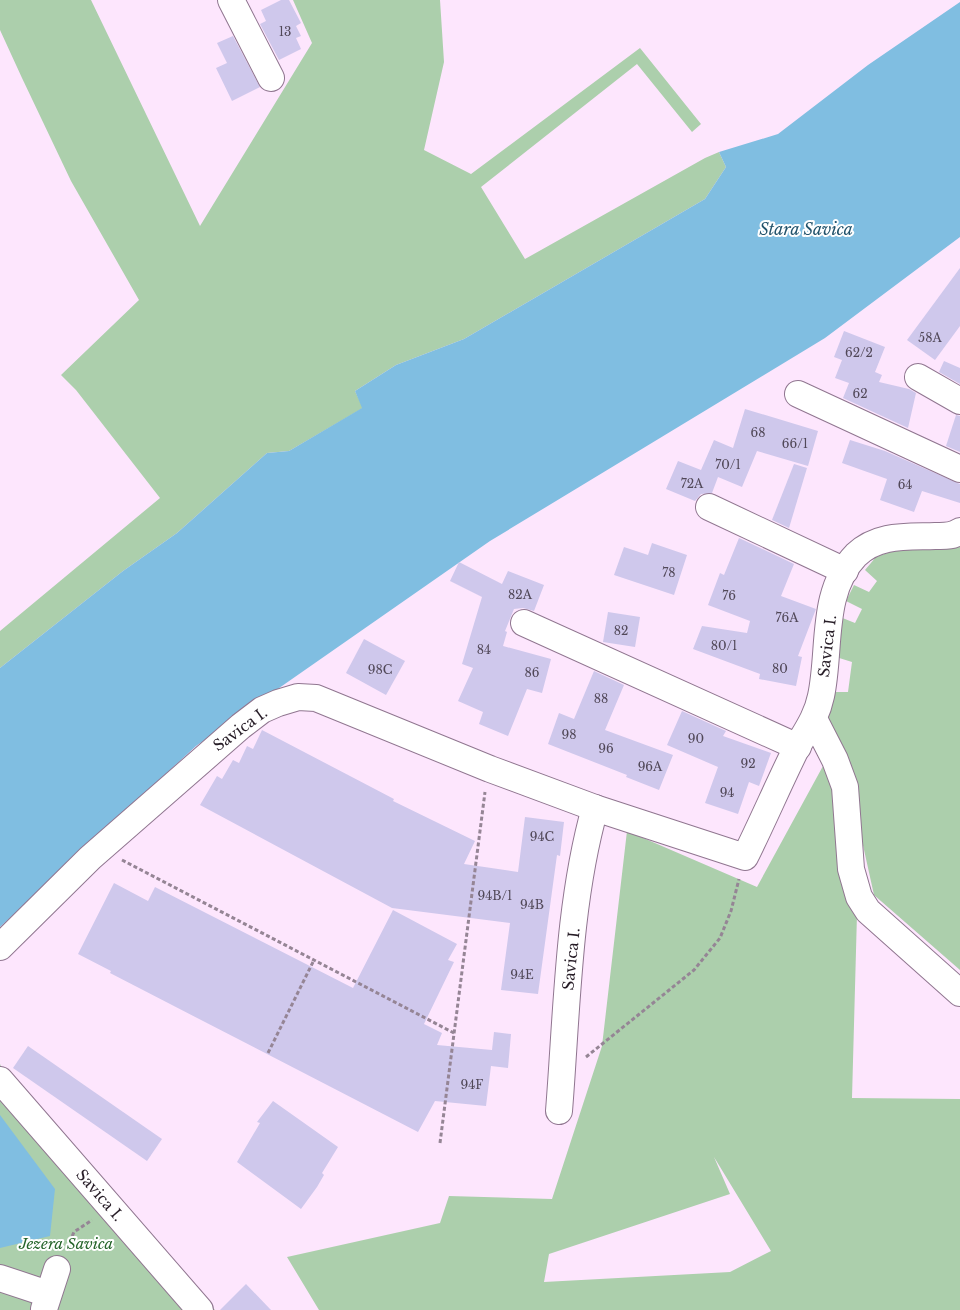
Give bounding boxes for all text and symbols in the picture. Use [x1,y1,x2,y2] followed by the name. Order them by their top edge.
[279,24,291,39] house number: 13
[759,219,853,239] water label: Stara Savica
[918,330,942,345] house number: 58A
[845,345,873,360] house number: 62/2
[852,386,868,401] house number: 62
[751,425,766,440] house number: 68
[782,436,808,451] house number: 66/1
[715,457,741,472] house number: 70/1
[681,476,704,491] house number: 72A
[898,477,912,492] house number: 64
[662,565,676,580] house number: 78
[508,587,533,602] house number: 82A
[722,588,736,603] house number: 76
[775,610,799,625] house number: 76A
[814,614,840,678] street label: Savica I.
[614,623,628,638] house number: 82
[711,638,737,653] house number: 80/1
[477,642,491,657] house number: 84
[772,661,788,676] house number: 80
[368,662,392,677] house number: 98C
[525,665,540,680] house number: 86
[594,691,608,706] house number: 88
[209,703,271,755] street label: Savica I.
[562,727,577,742] house number: 98
[688,731,704,746] house number: 90
[598,741,614,756] house number: 96
[740,756,756,771] house number: 92
[638,759,663,774] house number: 96A
[720,785,734,800] house number: 94
[530,829,554,844] house number: 94C
[478,888,512,903] house number: 94B/1
[520,897,544,912] house number: 94B
[558,927,584,991] street label: Savica I.
[510,967,534,982] house number: 94E
[461,1077,483,1092] house number: 94F
[72,1165,128,1225] street label: Savica I.
[18,1234,113,1253] park label: Jezera Savica

